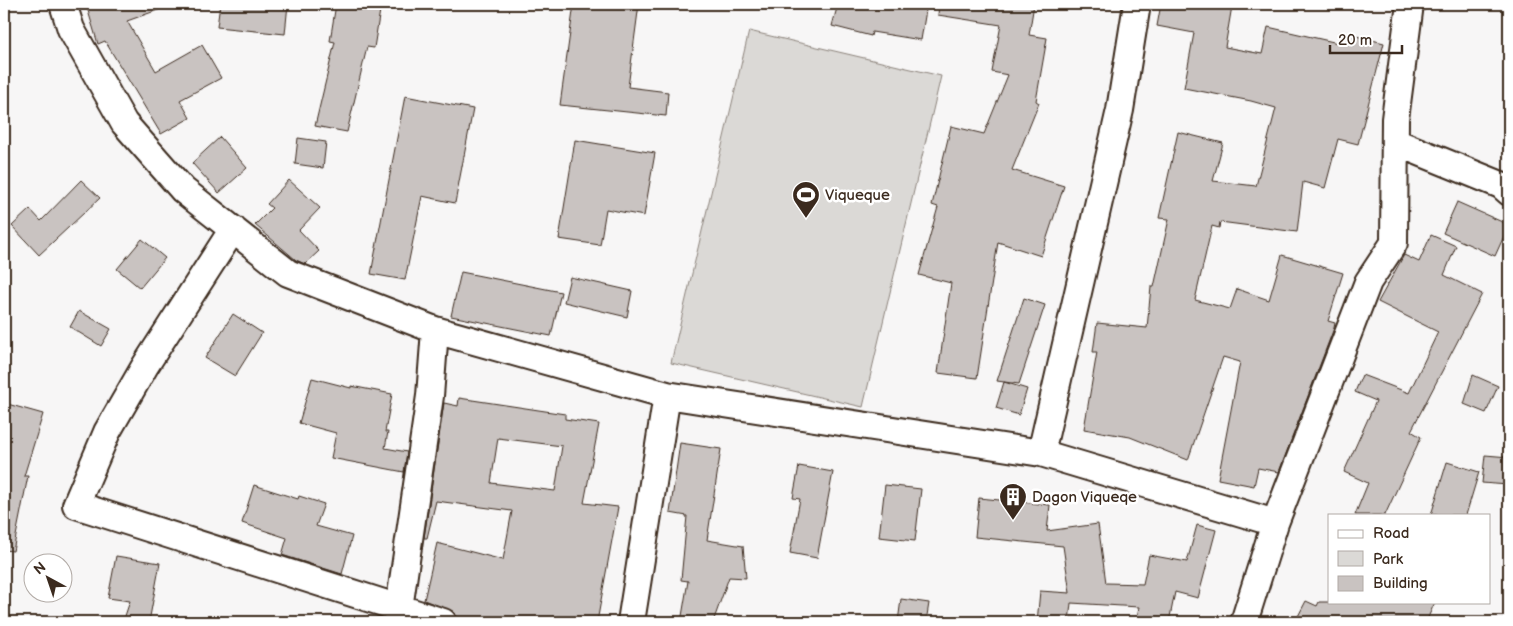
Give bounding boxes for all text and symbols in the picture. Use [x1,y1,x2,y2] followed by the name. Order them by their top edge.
[1330,22,1403,54] scale bar
[1338,31,1372,50] text: 20 m
[791,180,821,219] sports icon: Viqueque
[825,186,890,205] place label: Viqueque
[998,482,1028,521] building icon: Dagon Viqueqe
[1032,488,1137,507] place label: Dagon Viqueqe
[1328,514,1490,604] legend
[1373,524,1409,543] text: Road
[1373,550,1404,569] text: Park
[22,554,72,604] north arrow
[30,559,49,578] text: N
[1373,574,1428,593] text: Building

